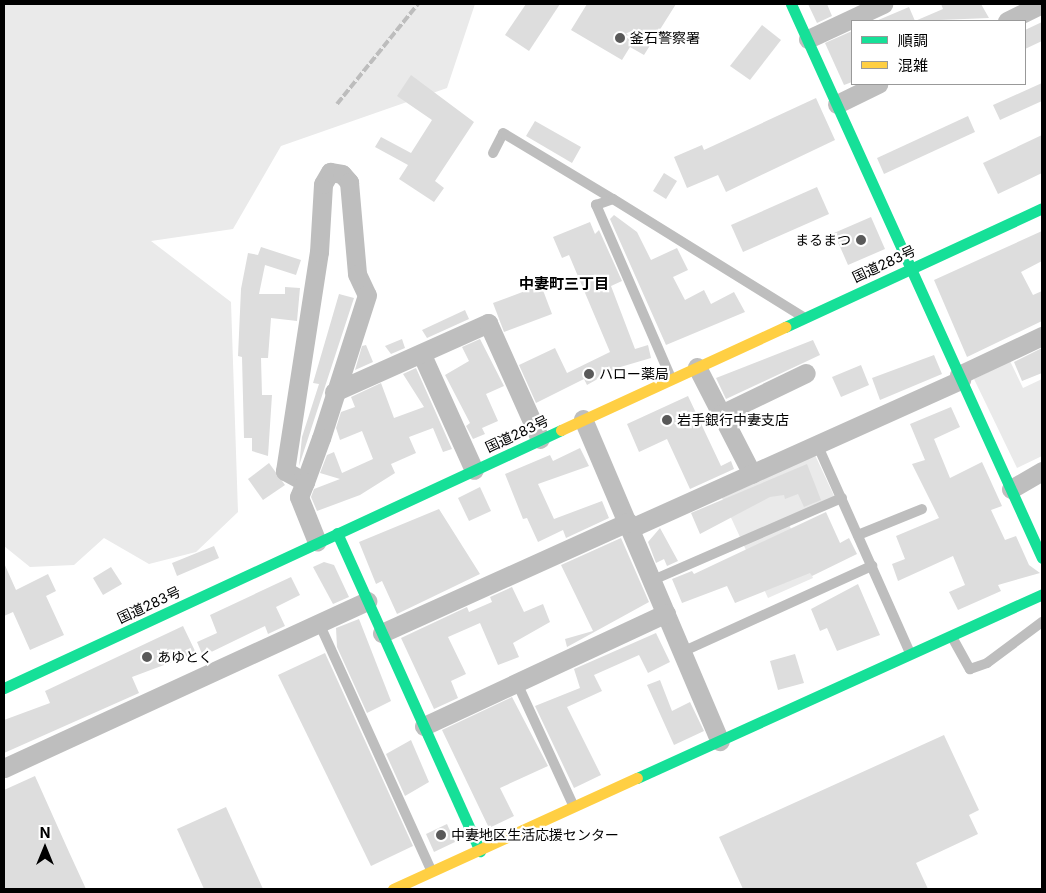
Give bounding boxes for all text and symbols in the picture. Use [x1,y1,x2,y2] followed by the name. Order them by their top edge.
[851,20,1026,85] legend
[630,30,700,46] place label: 釜石警察署
[898,31,928,50] text: 順調
[614,32,626,44] marker: 釜石警察署
[898,56,928,75] text: 混雑
[795,232,851,248] place label: まるまつ
[855,234,867,246] marker: まるまつ
[850,242,918,286] street label: 国道283号
[519,275,609,293] district label: 中妻町三丁目
[599,366,669,382] place label: ハロー薬局
[583,368,595,380] marker: ハロー薬局
[483,412,551,456] street label: 国道283号
[677,412,789,428] place label: 岩手銀行中妻支店
[661,414,673,426] marker: 岩手銀行中妻支店
[115,583,183,627] street label: 国道283号
[157,649,213,665] place label: あゆとく
[141,651,153,663] marker: あゆとく
[20,823,70,873] north arrow
[40,824,50,841] text: N
[451,827,619,843] place label: 中妻地区生活応援センター
[435,829,447,841] marker: 中妻地区生活応援センター

